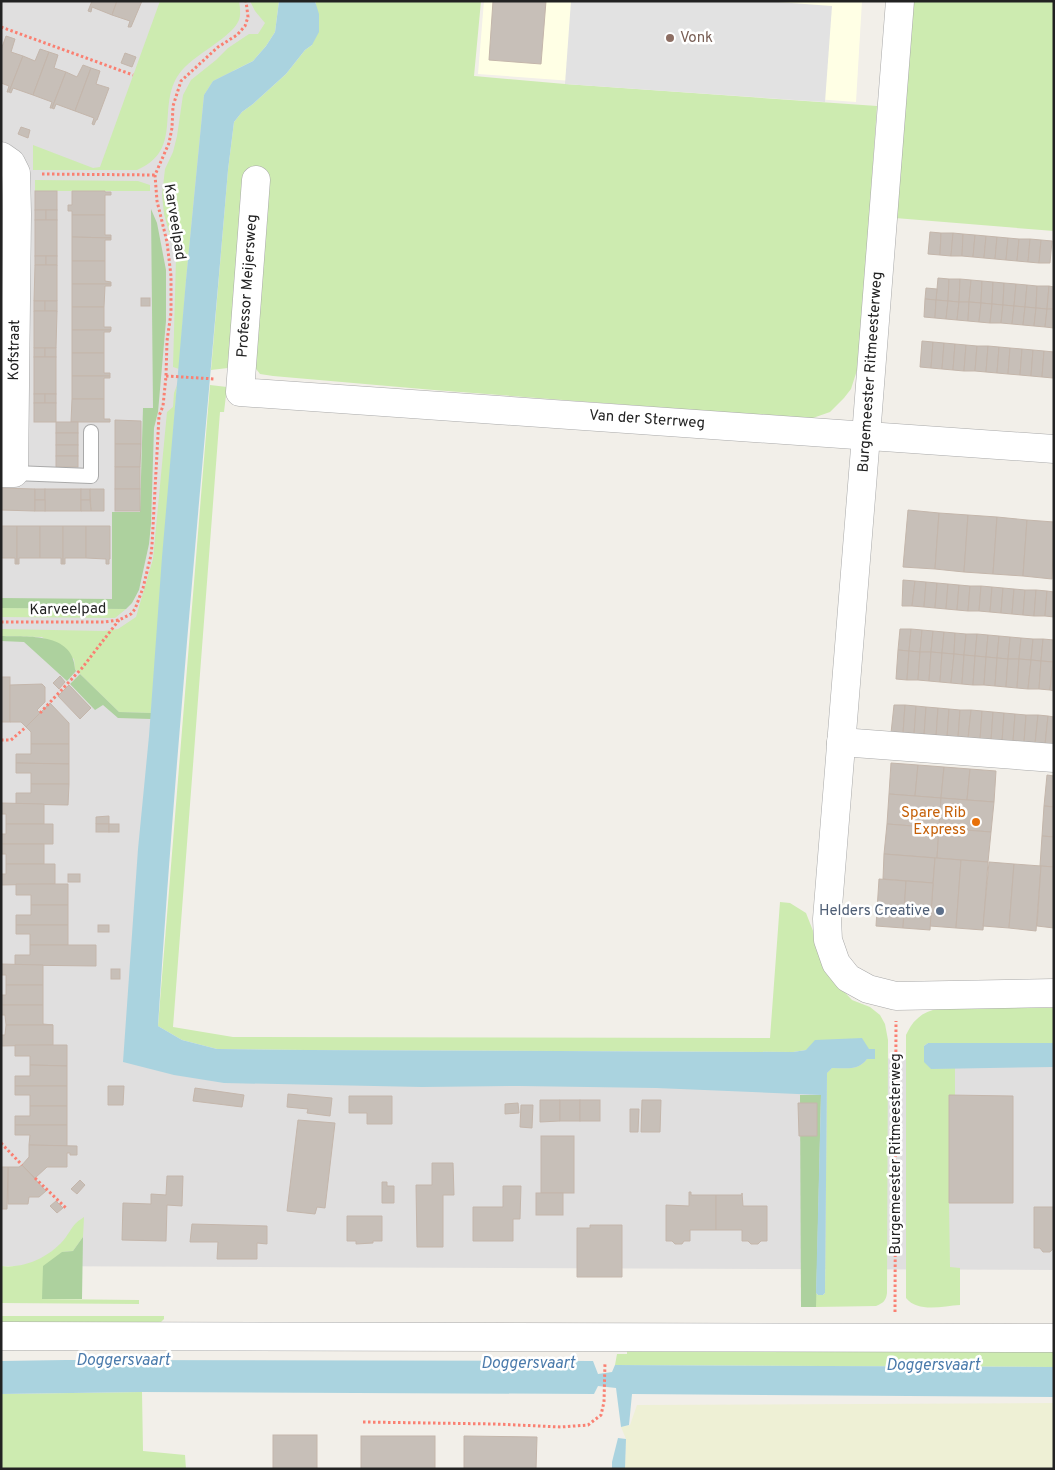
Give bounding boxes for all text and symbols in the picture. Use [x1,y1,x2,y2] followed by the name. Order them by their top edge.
[680,29,713,48] place label: Vonk
[664,32,676,44] marker: Vonk
[159,183,189,261] street label: Karveelpad
[234,214,262,358] street label: Professor Meijersweg
[854,271,888,473] street label: Burgemeester Ritmeesterweg
[5,319,25,381] street label: Kofstraat
[588,406,706,434] street label: Van der Sterrweg
[29,600,107,620] street label: Karveelpad
[901,804,966,840] place label: Spare Rib Express
[970,816,982,828] marker: Spare Rib Express
[819,902,930,921] place label: Helders Creative
[934,905,946,917] marker: Helders Creative
[887,1053,906,1255] street label: Burgemeester Ritmeesterweg
[76,1351,171,1371] water label: Doggersvaart
[481,1354,576,1374] water label: Doggersvaart
[886,1356,981,1376] water label: Doggersvaart

